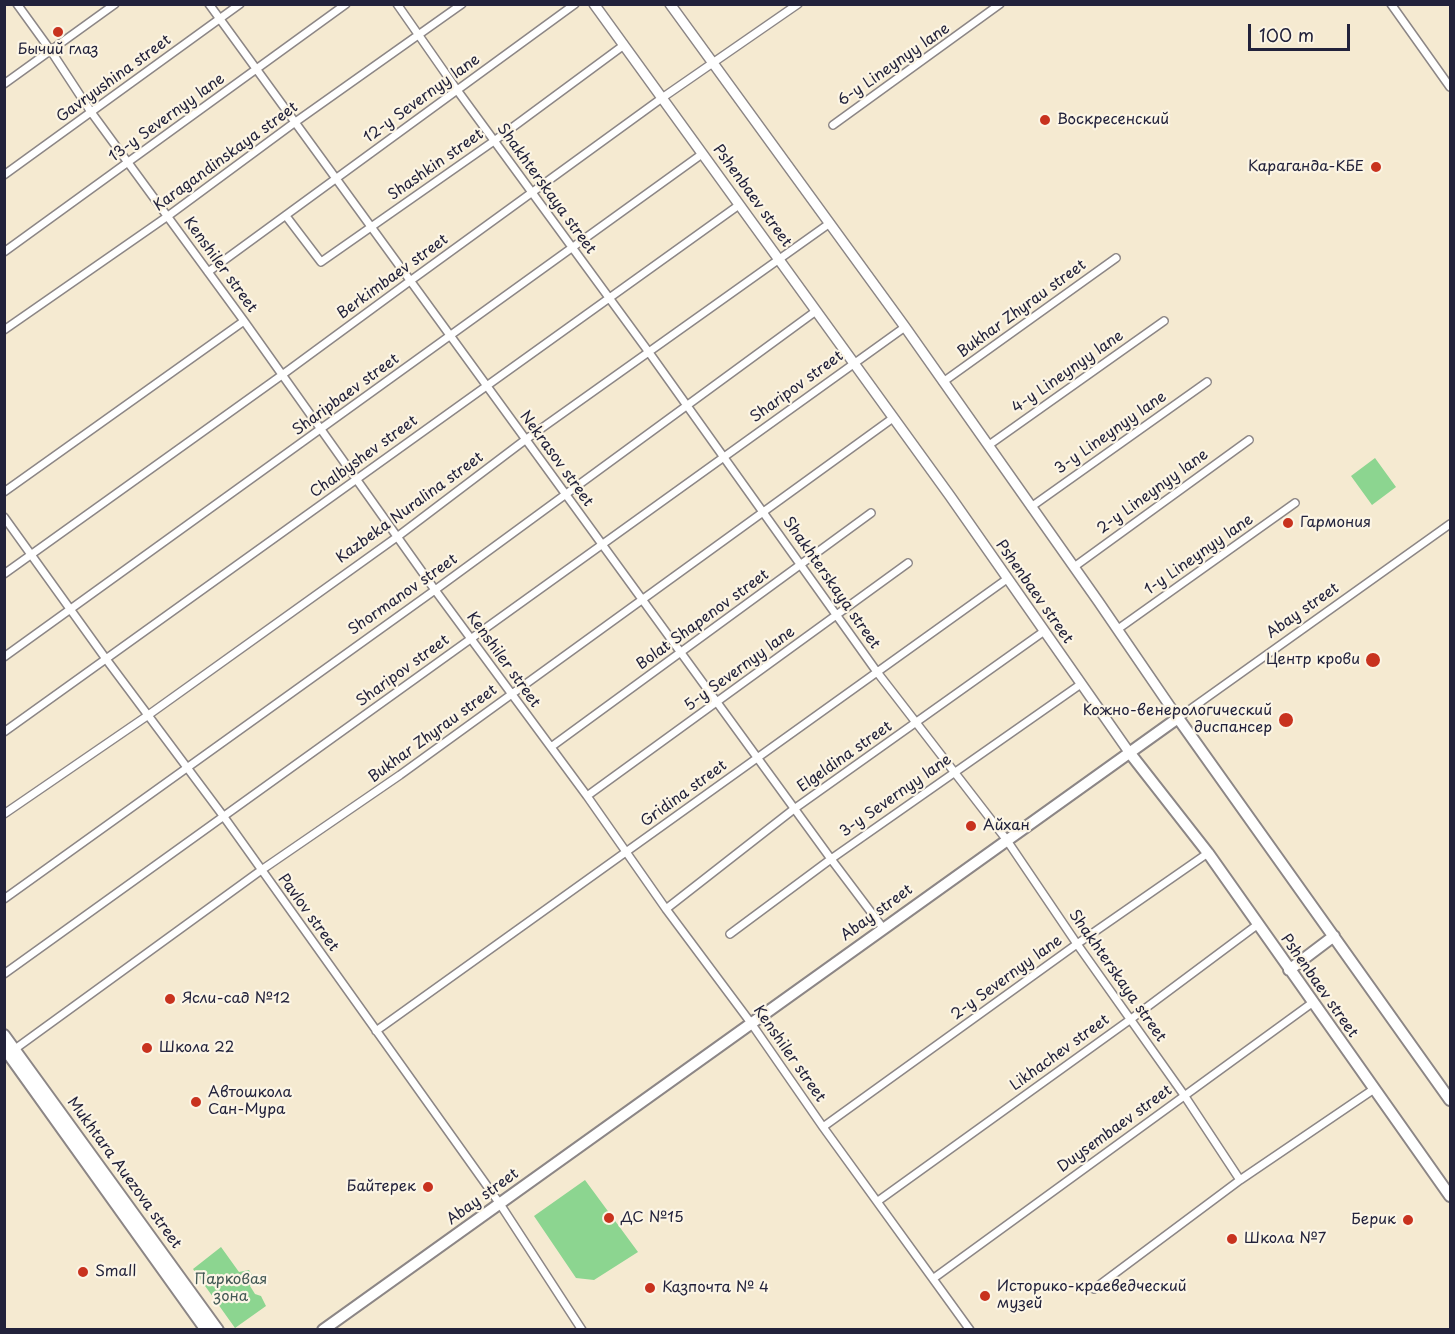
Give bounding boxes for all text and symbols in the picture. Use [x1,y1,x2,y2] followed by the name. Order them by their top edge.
[1251,12,1353,50] scale bar
[835,20,953,110] street label: 6-y Lineynyy lane
[1259,21,1314,48] text: 100 m
[51,25,65,39] marker: Бычий глаз
[53,31,175,127] street label: Gavryushina street
[18,41,98,59] place label: Бычий глаз
[360,51,484,147] street label: 12-y Severnyy lane
[105,70,229,166] street label: 13-y Severnyy lane
[150,99,302,215] street label: Karagandinskaya street
[1057,111,1169,129] place label: Воскресенский
[1038,113,1052,127] marker: Воскресенский
[492,120,600,258] street label: Shakhterskaya street
[385,125,487,205] street label: Shashkin street
[709,141,795,251] street label: Pshenbaev street
[1248,158,1364,176] place label: Караганда-КБЕ
[1369,160,1383,174] marker: Караганда-КБЕ
[179,214,261,316] street label: Kenshiler street
[334,231,452,323] street label: Berkimbaev street
[954,256,1090,362] street label: Bukhar Zhyrau street
[1009,327,1127,417] street label: 4-y Lineynyy lane
[747,347,847,427] street label: Sharipov street
[289,350,403,440] street label: Sharipbaev street
[1052,388,1170,478] street label: 3-y Lineynyy lane
[515,408,597,510] street label: Nekrasov street
[307,412,421,502] street label: Chalbyshev street
[1094,446,1212,538] street label: 2-y Lineynyy lane
[333,449,487,567] street label: Kazbeka Nuralina street
[1141,511,1257,599] street label: 1-y Lineynyy lane
[779,513,883,653] street label: Shakhterskaya street
[1300,514,1371,532] place label: Гармония
[1281,516,1295,530] marker: Гармония
[992,537,1076,647] street label: Pshenbaev street
[345,551,461,639] street label: Shormanov street
[633,566,773,674] street label: Bolat Shapenov street
[1263,579,1343,643] street label: Abay street
[462,609,544,711] street label: Kenshiler street
[681,623,799,715] street label: 5-y Severnyy lane
[353,631,453,711] street label: Sharipov street
[1266,651,1360,669] place label: Центр крови
[1364,651,1382,669] marker: Центр крови
[365,681,501,787] street label: Bukhar Zhyrau street
[1083,702,1272,737] place label: Кожно-венерологический диспансер
[1277,711,1295,729] marker: Кожно-венерологический диспансер
[794,718,896,796] street label: Elgeldina street
[837,751,955,841] street label: 3-y Severnyy lane
[637,757,731,831] street label: Gridina street
[983,817,1030,835] place label: Айхан
[964,819,978,833] marker: Айхан
[274,871,342,955] street label: Pavlov street
[838,881,916,945] street label: Abay street
[1065,906,1169,1046] street label: Shakhterskaya street
[1277,931,1361,1041] street label: Pshenbaev street
[948,932,1066,1024] street label: 2-y Severnyy lane
[182,990,290,1008] place label: Ясли-сад №12
[163,992,177,1006] marker: Ясли-сад №12
[749,1002,829,1106] street label: Kenshiler street
[1007,1011,1113,1095] street label: Likhachev street
[159,1039,234,1057] place label: Школа 22
[140,1041,154,1055] marker: Школа 22
[1054,1081,1176,1177] street label: Duysembaev street
[208,1084,292,1119] place label: Автошкола Сан-Мура
[63,1094,185,1252] street label: Mukhtara Auezova street
[189,1095,203,1109] marker: Автошкола Сан-Мура
[444,1165,522,1229] street label: Abay street
[347,1178,416,1196] place label: Байтерек
[421,1180,435,1194] marker: Байтерек
[621,1209,684,1227] place label: ДС №15
[602,1211,616,1225] marker: ДС №15
[1351,1211,1396,1229] place label: Берик
[1401,1213,1415,1227] marker: Берик
[1244,1230,1326,1248] place label: Школа №7
[1225,1232,1239,1246] marker: Школа №7
[95,1263,136,1281] place label: Small
[76,1265,90,1279] marker: Small
[195,1271,267,1306] park label: Парковая зона
[997,1278,1187,1313] place label: Историко-краеведческий музей
[662,1279,769,1297] place label: Казпочта № 4
[643,1281,657,1295] marker: Казпочта № 4
[978,1289,992,1303] marker: Историко-краеведческий музей

